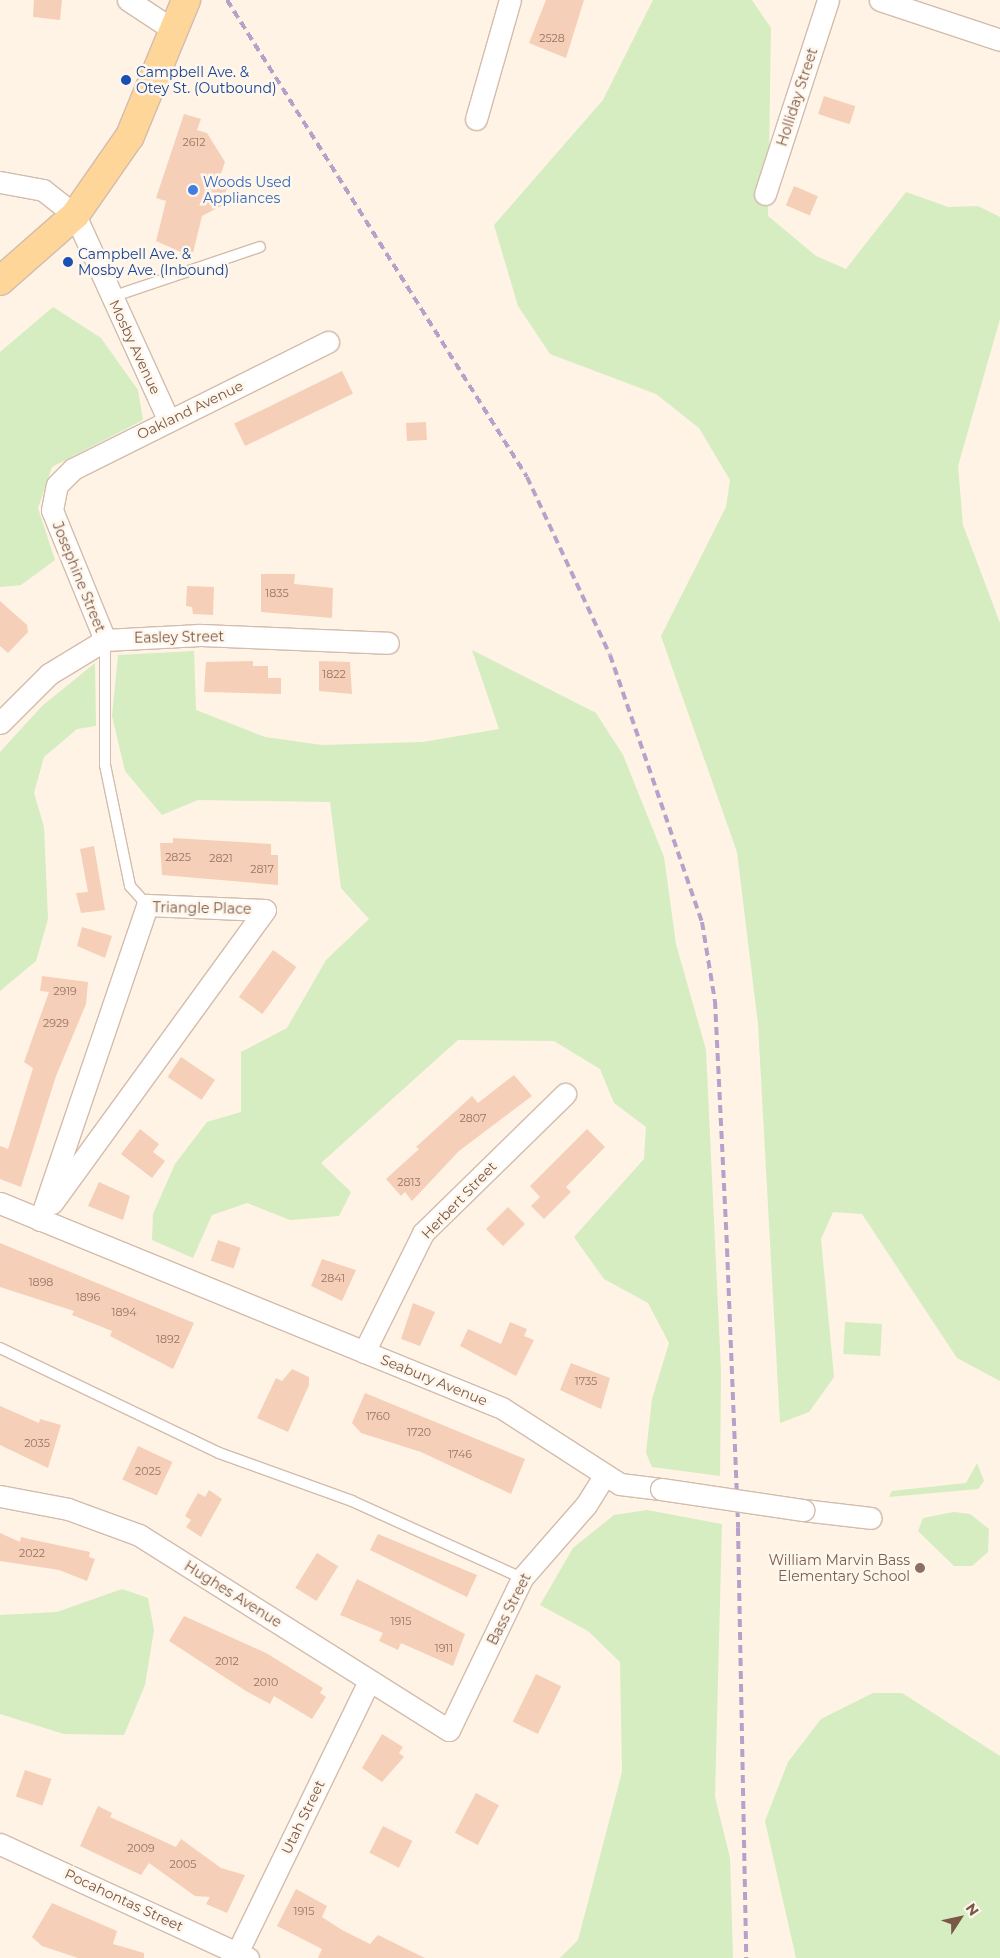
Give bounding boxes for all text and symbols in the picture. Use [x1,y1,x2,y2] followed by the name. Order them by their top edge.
[539,31,565,45] house number: 2528
[773,46,821,148] street label: Holliday Street
[136,64,277,96] place label: Campbell Ave. & Otey St. (Outbound)
[120,74,132,86] marker: Campbell Ave. & Otey St. (Outbound)
[182,135,206,149] house number: 2612
[203,174,291,206] place label: Woods Used Appliances
[187,184,199,196] marker: Woods Used Appliances
[78,246,229,278] place label: Campbell Ave. & Mosby Ave. (Inbound)
[62,256,74,268] marker: Campbell Ave. & Mosby Ave. (Inbound)
[106,297,164,397] street label: Mosby Avenue
[134,377,246,443] street label: Oakland Avenue
[49,519,109,635] street label: Josephine Street
[265,586,289,600] house number: 1835
[134,628,224,646] street label: Easley Street
[322,667,346,681] house number: 1822
[165,850,191,864] house number: 2825
[209,851,233,865] house number: 2821
[250,862,274,876] house number: 2817
[153,899,251,917] street label: Triangle Place
[53,984,77,998] house number: 2919
[43,1016,69,1030] house number: 2929
[460,1111,486,1125] house number: 2807
[418,1158,500,1242] street label: Herbert Street
[397,1175,421,1189] house number: 2813
[321,1271,345,1285] house number: 2841
[29,1275,53,1289] house number: 1898
[76,1290,100,1304] house number: 1896
[112,1305,136,1319] house number: 1894
[156,1332,180,1346] house number: 1892
[378,1351,490,1409] street label: Seabury Avenue
[575,1374,597,1388] house number: 1735
[366,1409,390,1423] house number: 1760
[407,1425,431,1439] house number: 1720
[24,1436,50,1450] house number: 2035
[448,1447,472,1461] house number: 1746
[135,1464,161,1478] house number: 2025
[19,1546,45,1560] house number: 2022
[768,1552,910,1584] place label: William Marvin Bass Elementary School
[181,1557,285,1631] street label: Hughes Avenue
[914,1562,926,1574] marker: William Marvin Bass Elementary School
[484,1570,534,1648] street label: Bass Street
[391,1614,411,1628] house number: 1915
[435,1641,453,1655] house number: 1911
[215,1654,239,1668] house number: 2012
[254,1675,278,1689] house number: 2010
[278,1777,328,1857] street label: Utah Street
[127,1841,155,1855] house number: 2009
[169,1857,197,1871] house number: 2005
[62,1865,186,1935] street label: Pocahontas Street
[935,1893,985,1943] north arrow
[962,1900,983,1919] text: N
[294,1904,314,1918] house number: 1915

